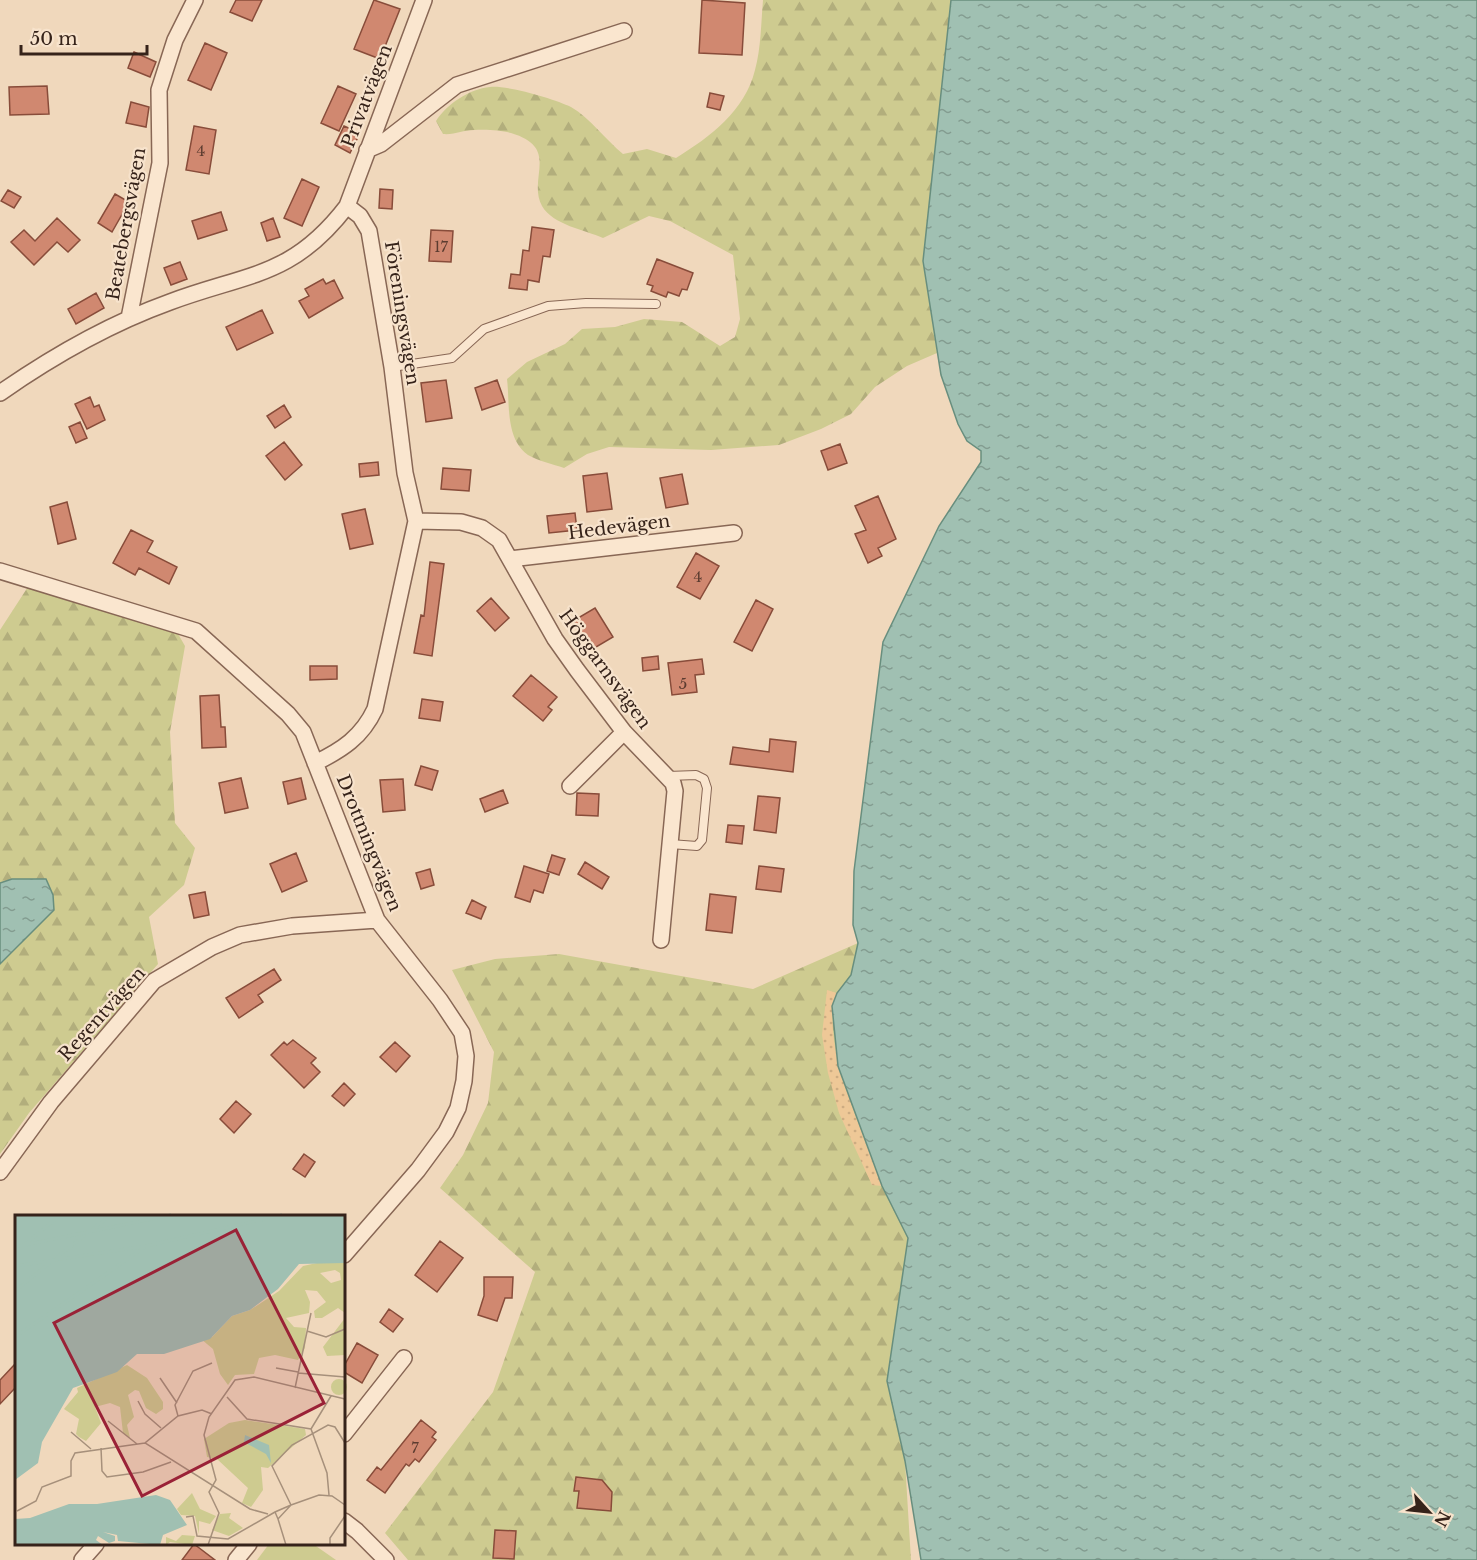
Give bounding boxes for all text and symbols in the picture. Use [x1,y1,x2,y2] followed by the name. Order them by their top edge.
[21,18,147,56] scale bar
[30,28,78,50] text: 50 m
[337,41,397,151] street label: Privatvägen
[197,141,205,160] house number: 4
[102,146,150,302] street label: Beatebergsvägen
[434,237,449,256] house number: 17
[380,239,424,387] street label: Föreningsvägen
[567,510,671,544] street label: Hedevägen
[694,567,702,586] house number: 4
[554,605,656,733] street label: Höggarnsvägen
[679,674,687,693] house number: 5
[332,771,406,915] street label: Drottningvägen
[54,963,150,1065] street label: Regentvägen
[15,1215,345,1545] inset map
[411,1438,419,1457] house number: 7
[1399,1482,1459,1542] north arrow
[1430,1508,1455,1530] text: N

